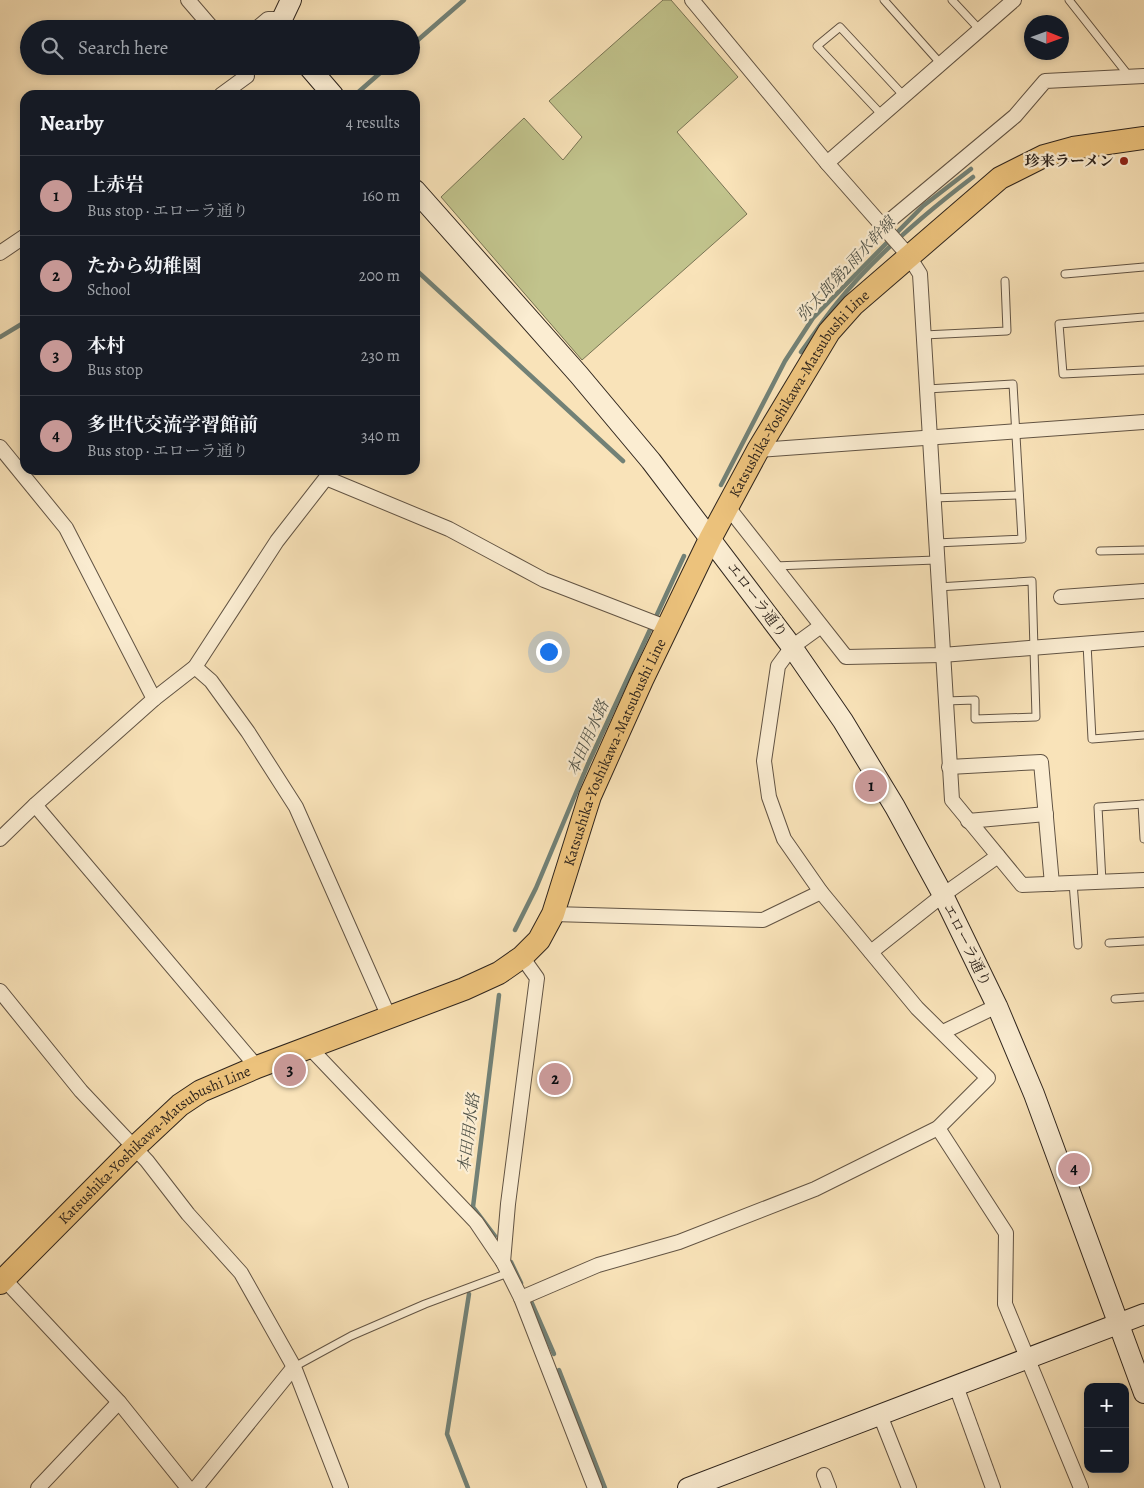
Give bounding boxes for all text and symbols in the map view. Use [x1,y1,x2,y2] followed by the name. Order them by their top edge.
[1024,15,1069,60] north arrow
[20,20,420,75] search box
[38,34,66,62] icon: search
[78,35,168,61] text: Search here
[40,109,103,137] text: Nearby
[346,112,400,134] text: 4 results
[1025,151,1114,171] place label: 珍来ラーメン
[1118,155,1130,167] marker: 珍来ラーメン
[87,172,144,198] text: 上赤岩
[53,185,59,207] text: 1
[362,185,400,207] text: 160 m
[87,200,248,222] text: Bus stop · エローラ通り
[792,211,902,326] water label: 弥太郎第2雨水幹線
[87,253,201,279] text: たから幼稚園
[52,265,60,287] text: 2
[359,265,400,287] text: 200 m
[87,279,130,301] text: School
[724,285,874,501] street label: Katsushika-Yoshikawa-Matsubushi Line
[87,333,125,359] text: 本村
[53,345,59,367] text: 3
[361,345,400,367] text: 230 m
[87,359,143,381] text: Bus stop
[87,412,258,438] text: 多世代交流学習館前
[52,425,60,447] text: 4
[361,425,400,447] text: 340 m
[87,440,248,462] text: Bus stop · エローラ通り
[722,558,792,642] street label: エローラ通り
[559,635,671,868] street label: Katsushika-Yoshikawa-Matsubushi Line
[536,639,562,665] your location
[562,696,615,779] water label: 本田用水路
[855,767,887,805] pin: 1
[938,900,996,990] street label: エローラ通り
[274,1051,306,1089] pin: 3
[539,1060,571,1098] pin: 2
[54,1061,254,1229] street label: Katsushika-Yoshikawa-Matsubushi Line
[453,1091,485,1174] water label: 本田用水路
[1058,1150,1090,1188] pin: 4
[1084,1383,1129,1473] map controls
[1084,1383,1129,1428] button: +
[1084,1428,1129,1473] button: −

